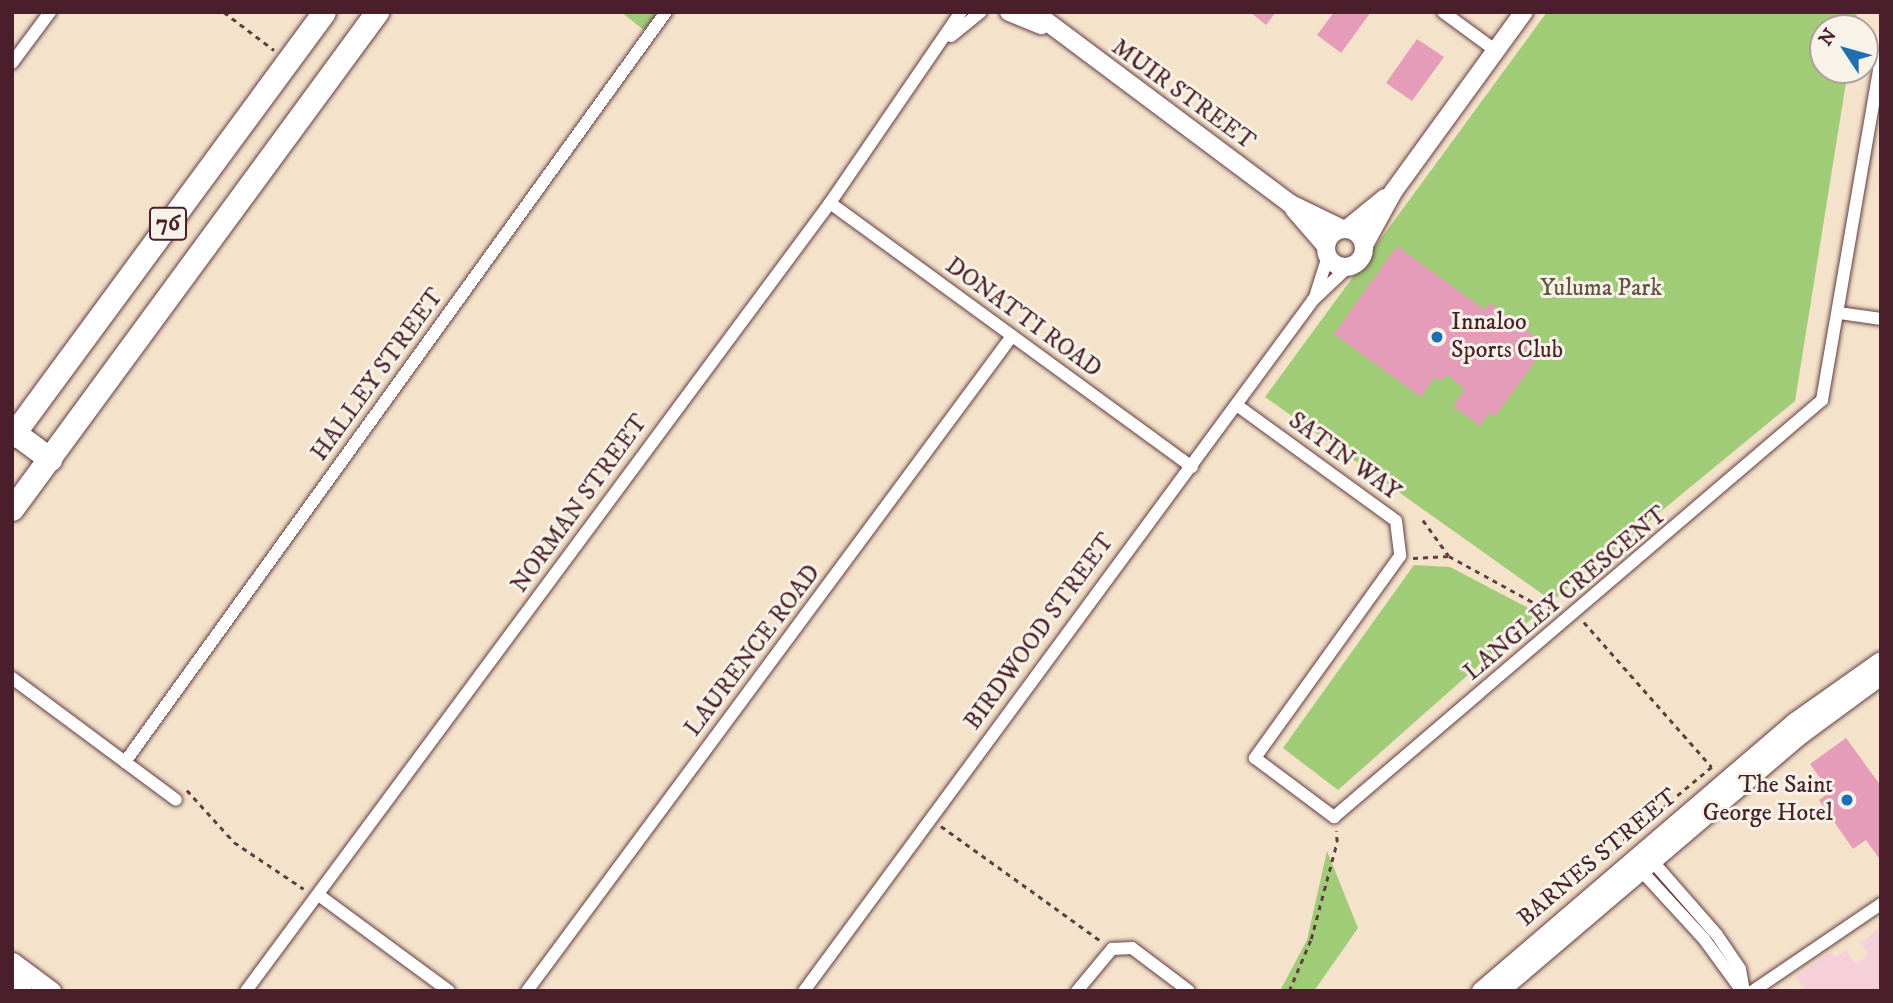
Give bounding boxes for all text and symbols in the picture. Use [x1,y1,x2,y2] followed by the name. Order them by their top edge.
[1809,14,1879,84] north arrow
[1814,24,1842,51] text: N
[1106,33,1260,157] street label: MUIR STREET
[149,204,187,244] road number: 76
[939,252,1107,384] street label: DONATTI ROAD
[1540,275,1662,303] park label: Yuluma Park
[306,283,450,467] street label: HALLEY STREET
[1451,309,1563,365] place label: Innaloo Sports Club
[1429,329,1445,345] marker: Innaloo Sports Club
[1282,407,1406,507] street label: SATIN WAY
[506,409,654,599] street label: NORMAN STREET
[1459,501,1673,687] street label: LANGLEY CRESCENT
[959,528,1121,736] street label: BIRDWOOD STREET
[679,560,827,742] street label: LAURENCE ROAD
[1703,772,1833,828] place label: The Saint George Hotel
[1512,783,1684,933] street label: BARNES STREET
[1839,792,1855,808] marker: The Saint George Hotel

